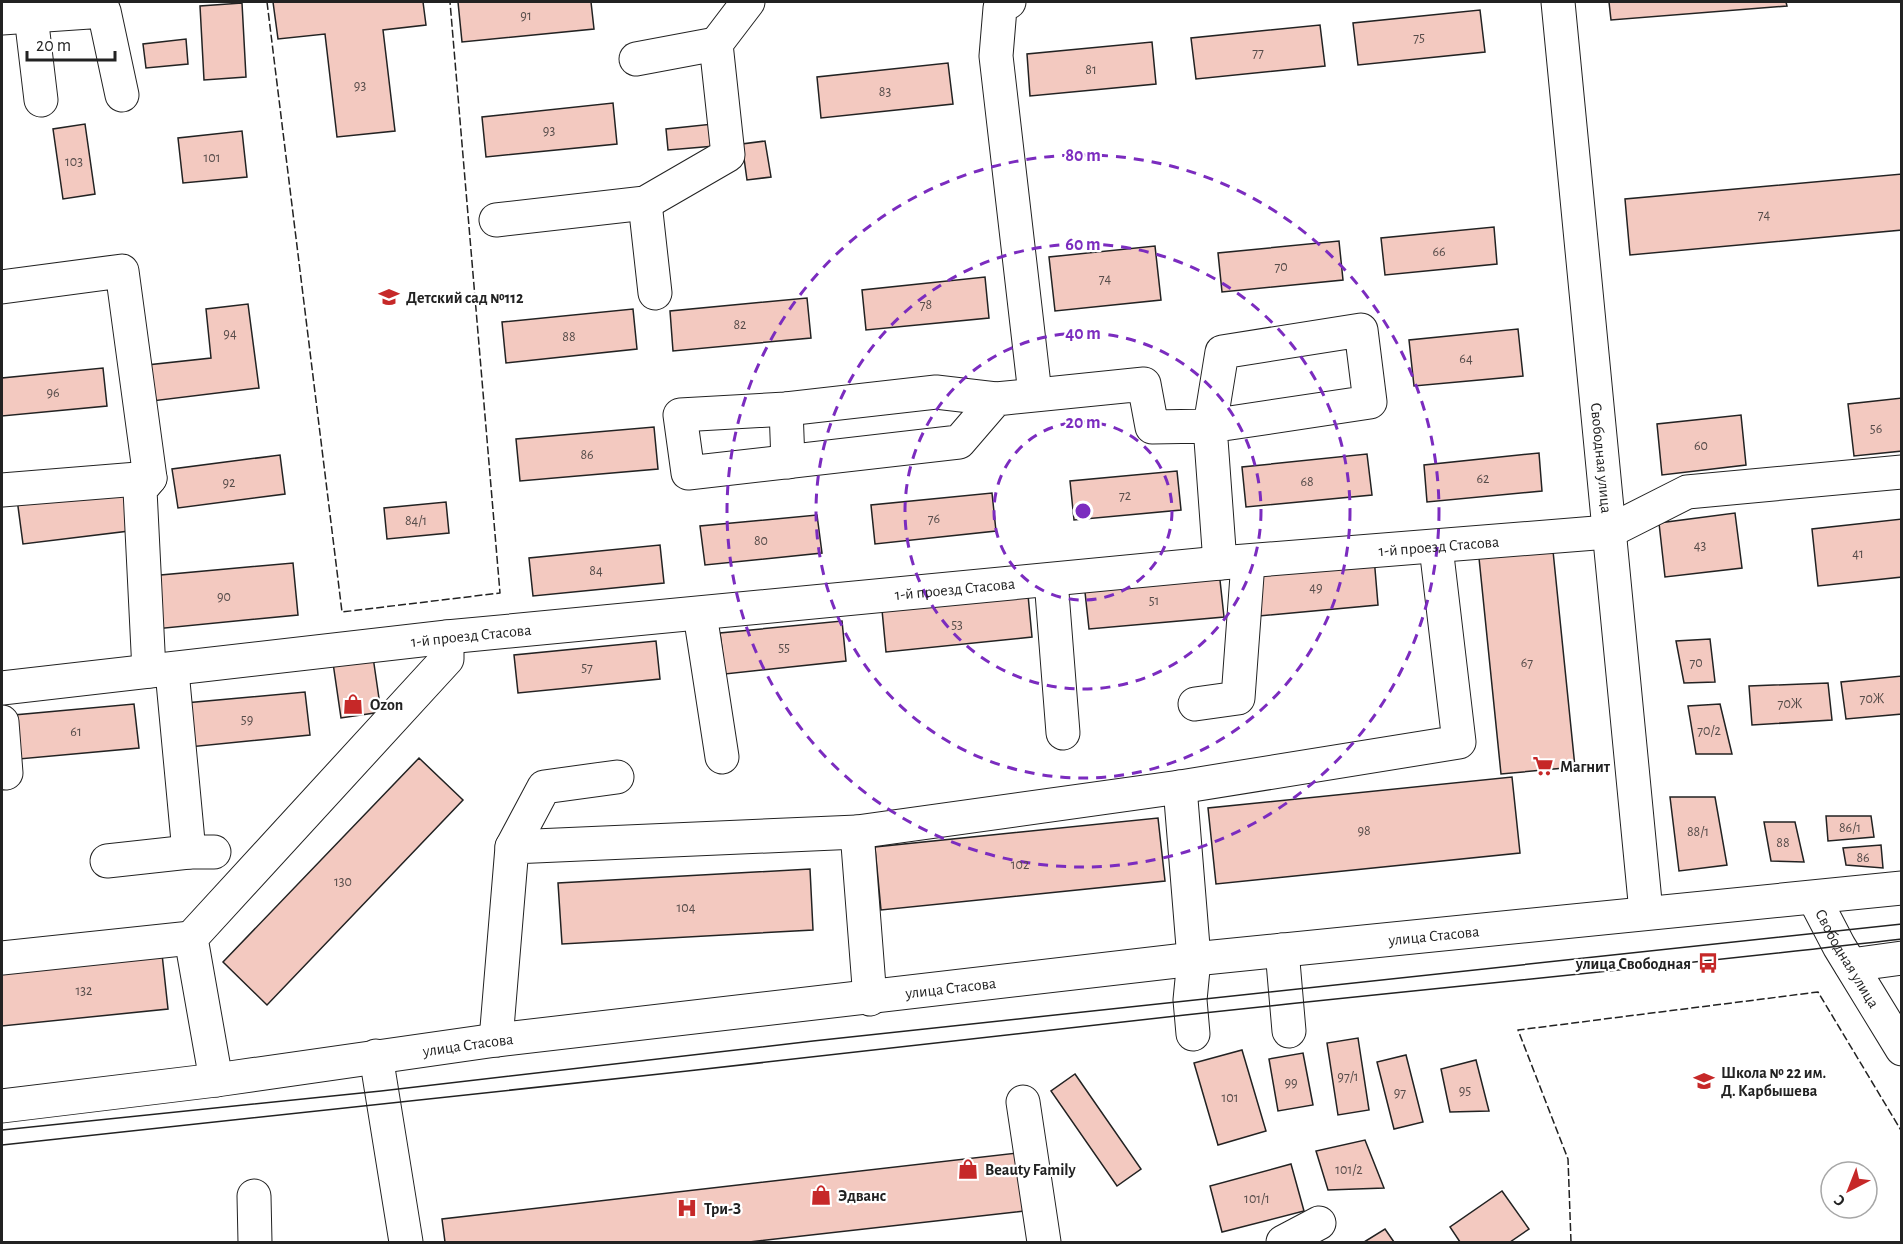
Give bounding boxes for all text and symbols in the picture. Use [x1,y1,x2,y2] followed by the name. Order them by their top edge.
[520,9,532,23] house number: 91
[27,24,116,62] scale bar
[1413,31,1425,45] house number: 75
[36,37,71,55] text: 20 m
[1252,46,1264,60] house number: 77
[1085,63,1097,77] house number: 81
[354,79,366,93] house number: 93
[879,85,891,99] house number: 83
[543,124,555,138] house number: 93
[1065,147,1101,165] text: 80 m
[203,151,221,165] house number: 101
[65,155,83,169] house number: 103
[1758,208,1771,222] house number: 74
[1065,236,1101,254] text: 60 m
[1432,245,1446,259] house number: 66
[1274,260,1288,274] house number: 70
[1099,272,1112,286] house number: 74
[377,285,401,309] school or university icon: Детский сад №112
[406,290,524,306] place label: Детский сад №112
[920,298,932,312] house number: 78
[733,318,747,332] house number: 82
[1065,325,1101,343] text: 40 m
[223,327,237,341] house number: 94
[562,330,576,344] house number: 88
[1459,352,1473,366] house number: 64
[46,386,60,400] house number: 96
[1588,402,1614,514] street label: Свободная улица
[1065,414,1101,432] text: 20 m
[1870,422,1882,436] house number: 56
[1694,439,1708,453] house number: 60
[580,448,594,462] house number: 86
[1477,472,1489,486] house number: 62
[1300,475,1314,489] house number: 68
[223,476,235,490] house number: 92
[1119,489,1131,503] house number: 72
[1073,501,1093,521] centre of rings
[928,512,940,526] house number: 76
[405,514,427,528] house number: 84/1
[754,534,768,548] house number: 80
[1378,534,1500,559] street label: 1-й проезд Стасова
[1694,539,1706,553] house number: 43
[1852,547,1864,561] house number: 41
[589,564,603,578] house number: 84
[894,576,1016,603] street label: 1-й проезд Стасова
[1309,581,1323,595] house number: 49
[217,590,231,604] house number: 90
[1149,594,1159,608] house number: 51
[951,618,963,632] house number: 53
[410,622,532,650] street label: 1-й проезд Стасова
[778,641,790,655] house number: 55
[1521,656,1533,670] house number: 67
[1689,656,1703,670] house number: 70
[581,661,593,675] house number: 57
[341,692,365,716] shop icon: Ozon
[1860,692,1885,706] house number: 70Ж
[370,697,403,713] place label: Ozon
[1778,697,1803,711] house number: 70Ж
[241,713,253,727] house number: 59
[1697,724,1721,738] house number: 70/2
[70,725,82,739] house number: 61
[1531,754,1555,778] supermarket icon: Магнит
[1560,759,1611,775] place label: Магнит
[1839,821,1861,835] house number: 86/1
[1357,824,1371,838] house number: 98
[1687,825,1709,839] house number: 88/1
[1776,836,1790,850] house number: 88
[1856,851,1870,865] house number: 86
[1011,858,1029,872] house number: 102
[334,875,352,889] house number: 130
[677,901,696,915] house number: 104
[1812,907,1882,1011] street label: Свободная улица
[1387,923,1480,950] street label: улица Стасова
[1696,951,1720,975] bus stop icon: улица Свободная
[1575,956,1691,973] place label: улица Свободная
[903,975,997,1003] street label: улица Стасова
[76,984,92,998] house number: 132
[421,1031,514,1061] street label: улица Стасова
[1721,1065,1826,1099] place label: Школа № 22 им. Д. Карбышева
[1692,1069,1716,1093] school or university icon: Школа № 22 им. Д. Карбышева
[1337,1070,1359,1084] house number: 97/1
[1284,1076,1298,1090] house number: 99
[1459,1084,1471,1098] house number: 95
[1394,1086,1406,1100] house number: 97
[1221,1091,1239,1105] house number: 101
[956,1157,980,1181] shop icon: Beauty Family
[1819,1160,1879,1220] north arrow
[985,1162,1077,1179] place label: Beauty Family
[1335,1163,1363,1177] house number: 101/2
[809,1183,833,1207] shop icon: Эдванс
[838,1188,886,1204] place label: Эдванс
[1831,1191,1848,1209] text: С
[1244,1192,1270,1206] house number: 101/1
[675,1196,699,1220] hospital icon: Три-З
[704,1201,741,1217] place label: Три-З

